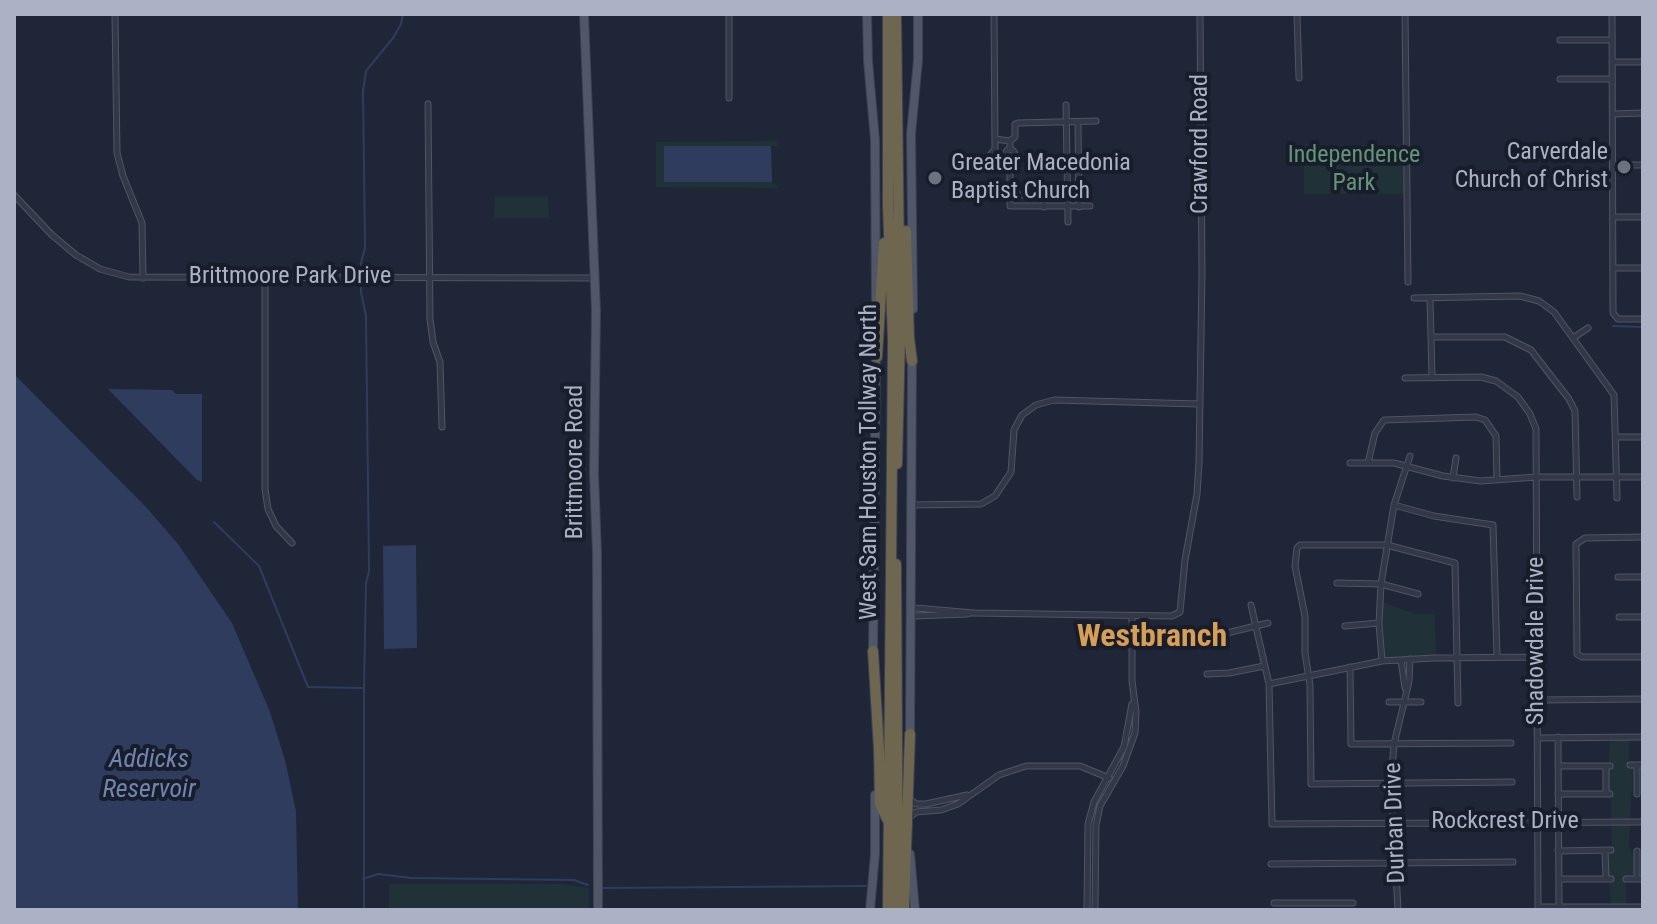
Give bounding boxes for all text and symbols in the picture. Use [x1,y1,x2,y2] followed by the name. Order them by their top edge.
[1187,74,1215,214] street label: Crawford Road
[1455,139,1608,195] place label: Carverdale Church of Christ
[1288,142,1420,198] park label: Independence Park
[951,150,1131,206] place label: Greater Macedonia Baptist Church
[1615,158,1633,176] marker: Carverdale Church of Christ
[926,169,944,187] marker: Greater Macedonia Baptist Church
[189,263,391,291] street label: Brittmoore Park Drive
[856,304,884,620] street label: West Sam Houston Tollway North
[562,385,590,539] street label: Brittmoore Road
[1523,557,1551,725] street label: Shadowdale Drive
[1077,619,1227,657] district label: Westbranch
[102,744,196,806] water label: Addicks Reservoir
[1379,762,1413,884] street label: Durban Drive
[1431,808,1579,836] street label: Rockcrest Drive

